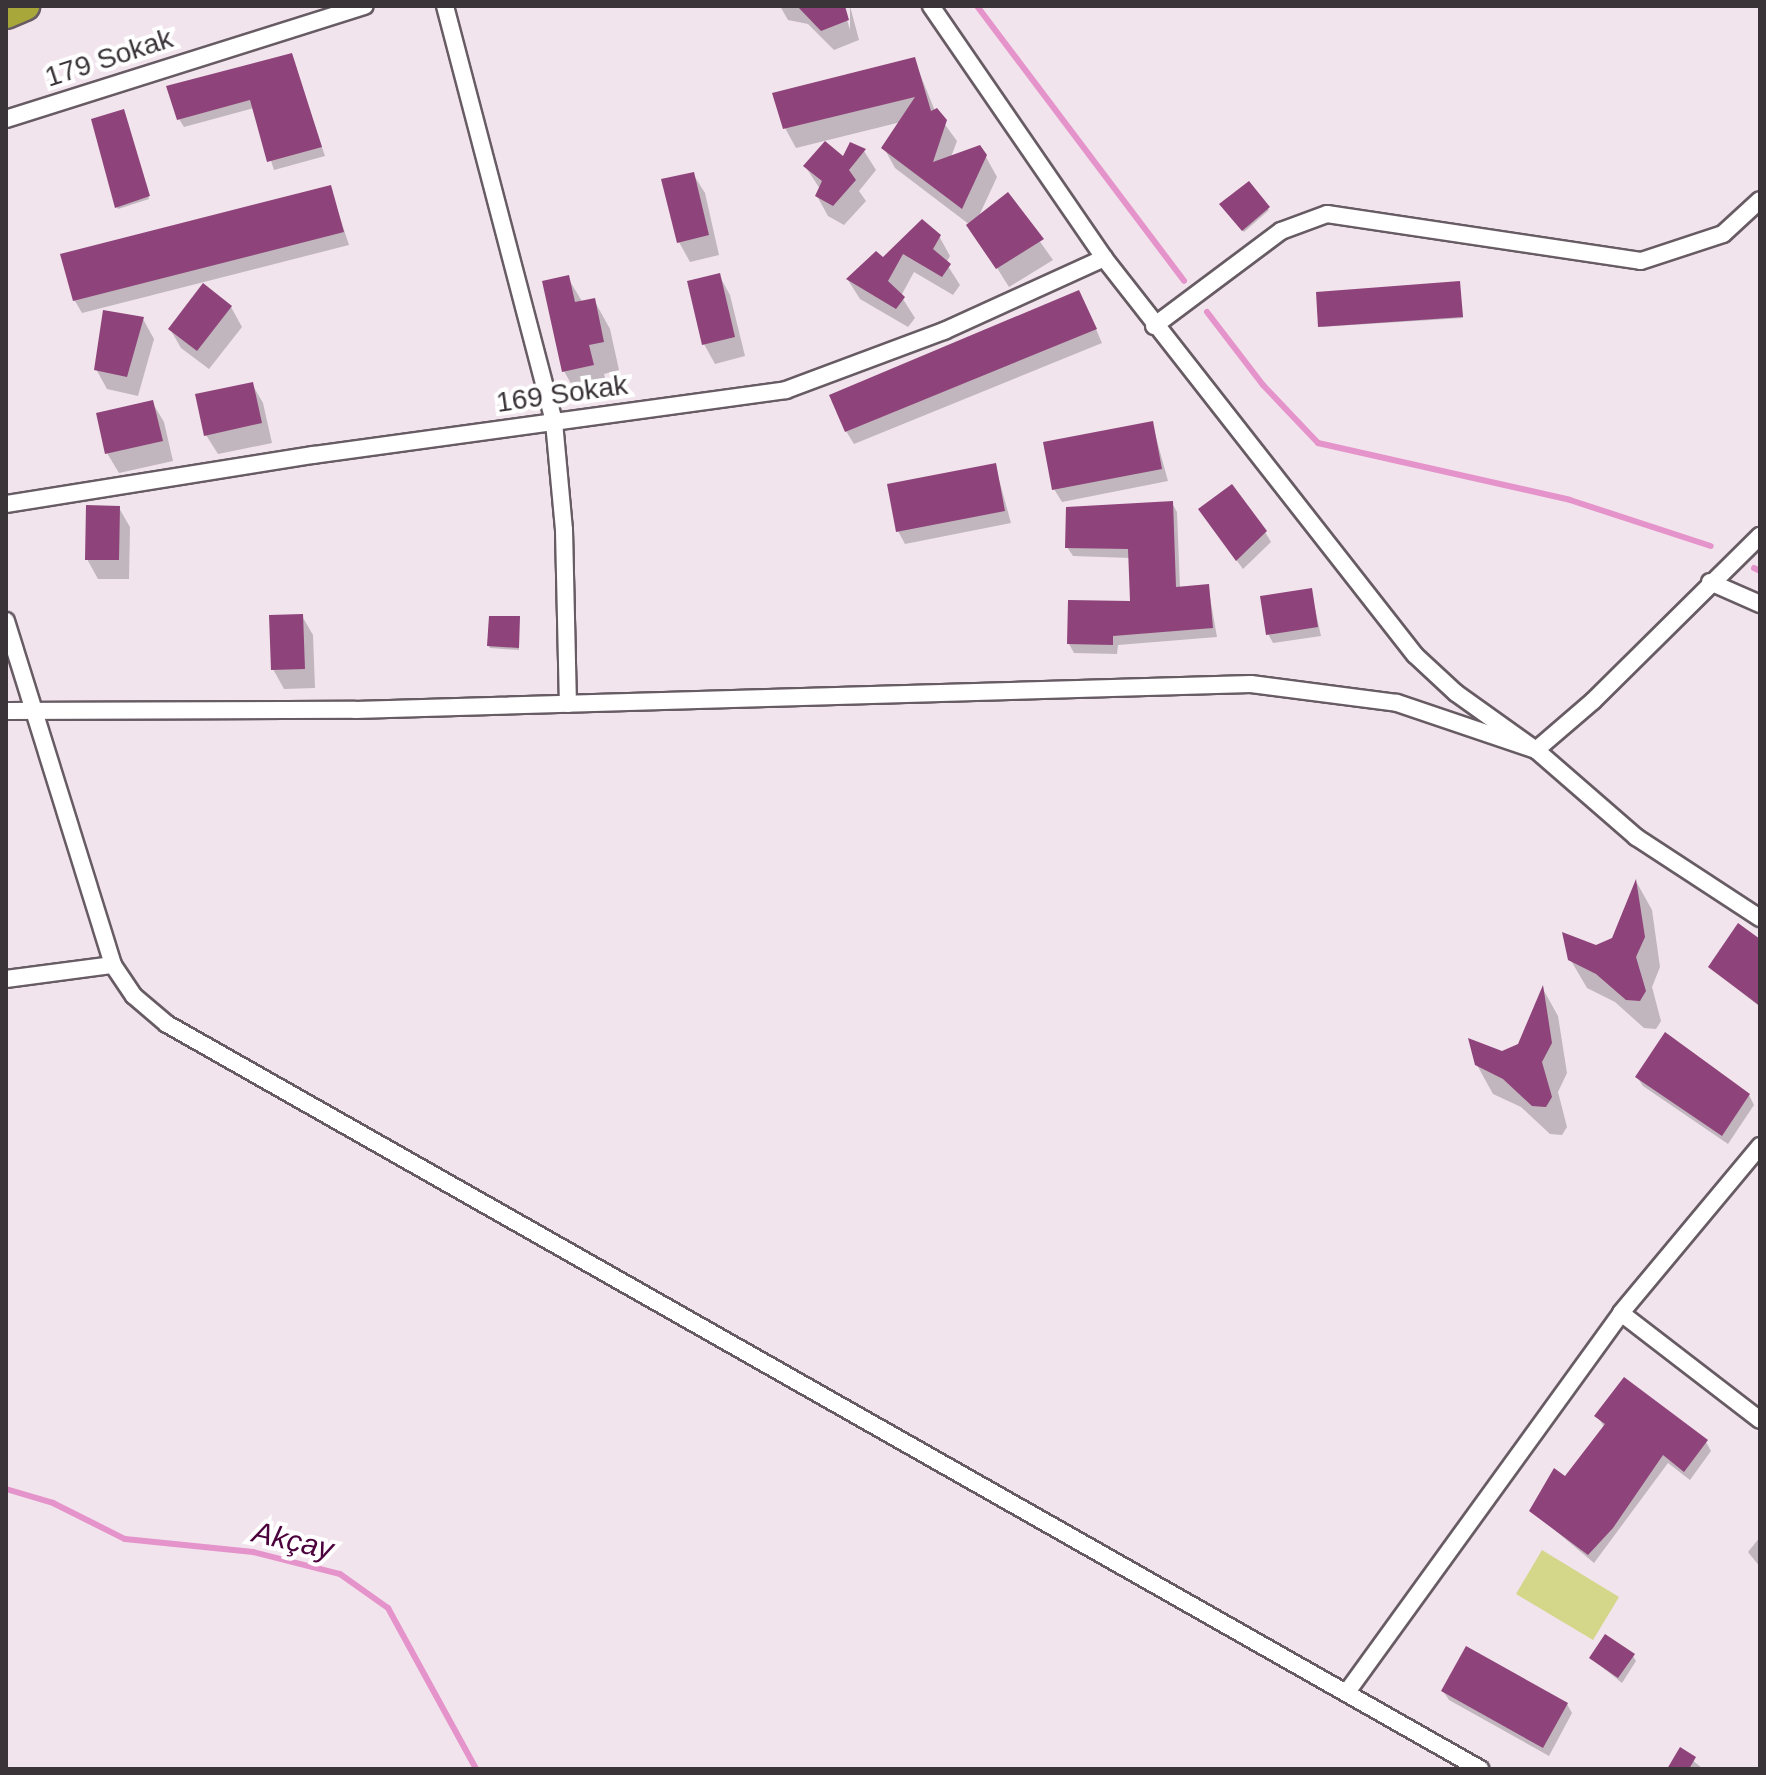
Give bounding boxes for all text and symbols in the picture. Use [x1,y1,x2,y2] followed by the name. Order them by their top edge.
[41,22,177,94] street label: 179 Sokak
[494,368,630,420] street label: 169 Sokak
[249,1514,337,1568] water label: Akçay

